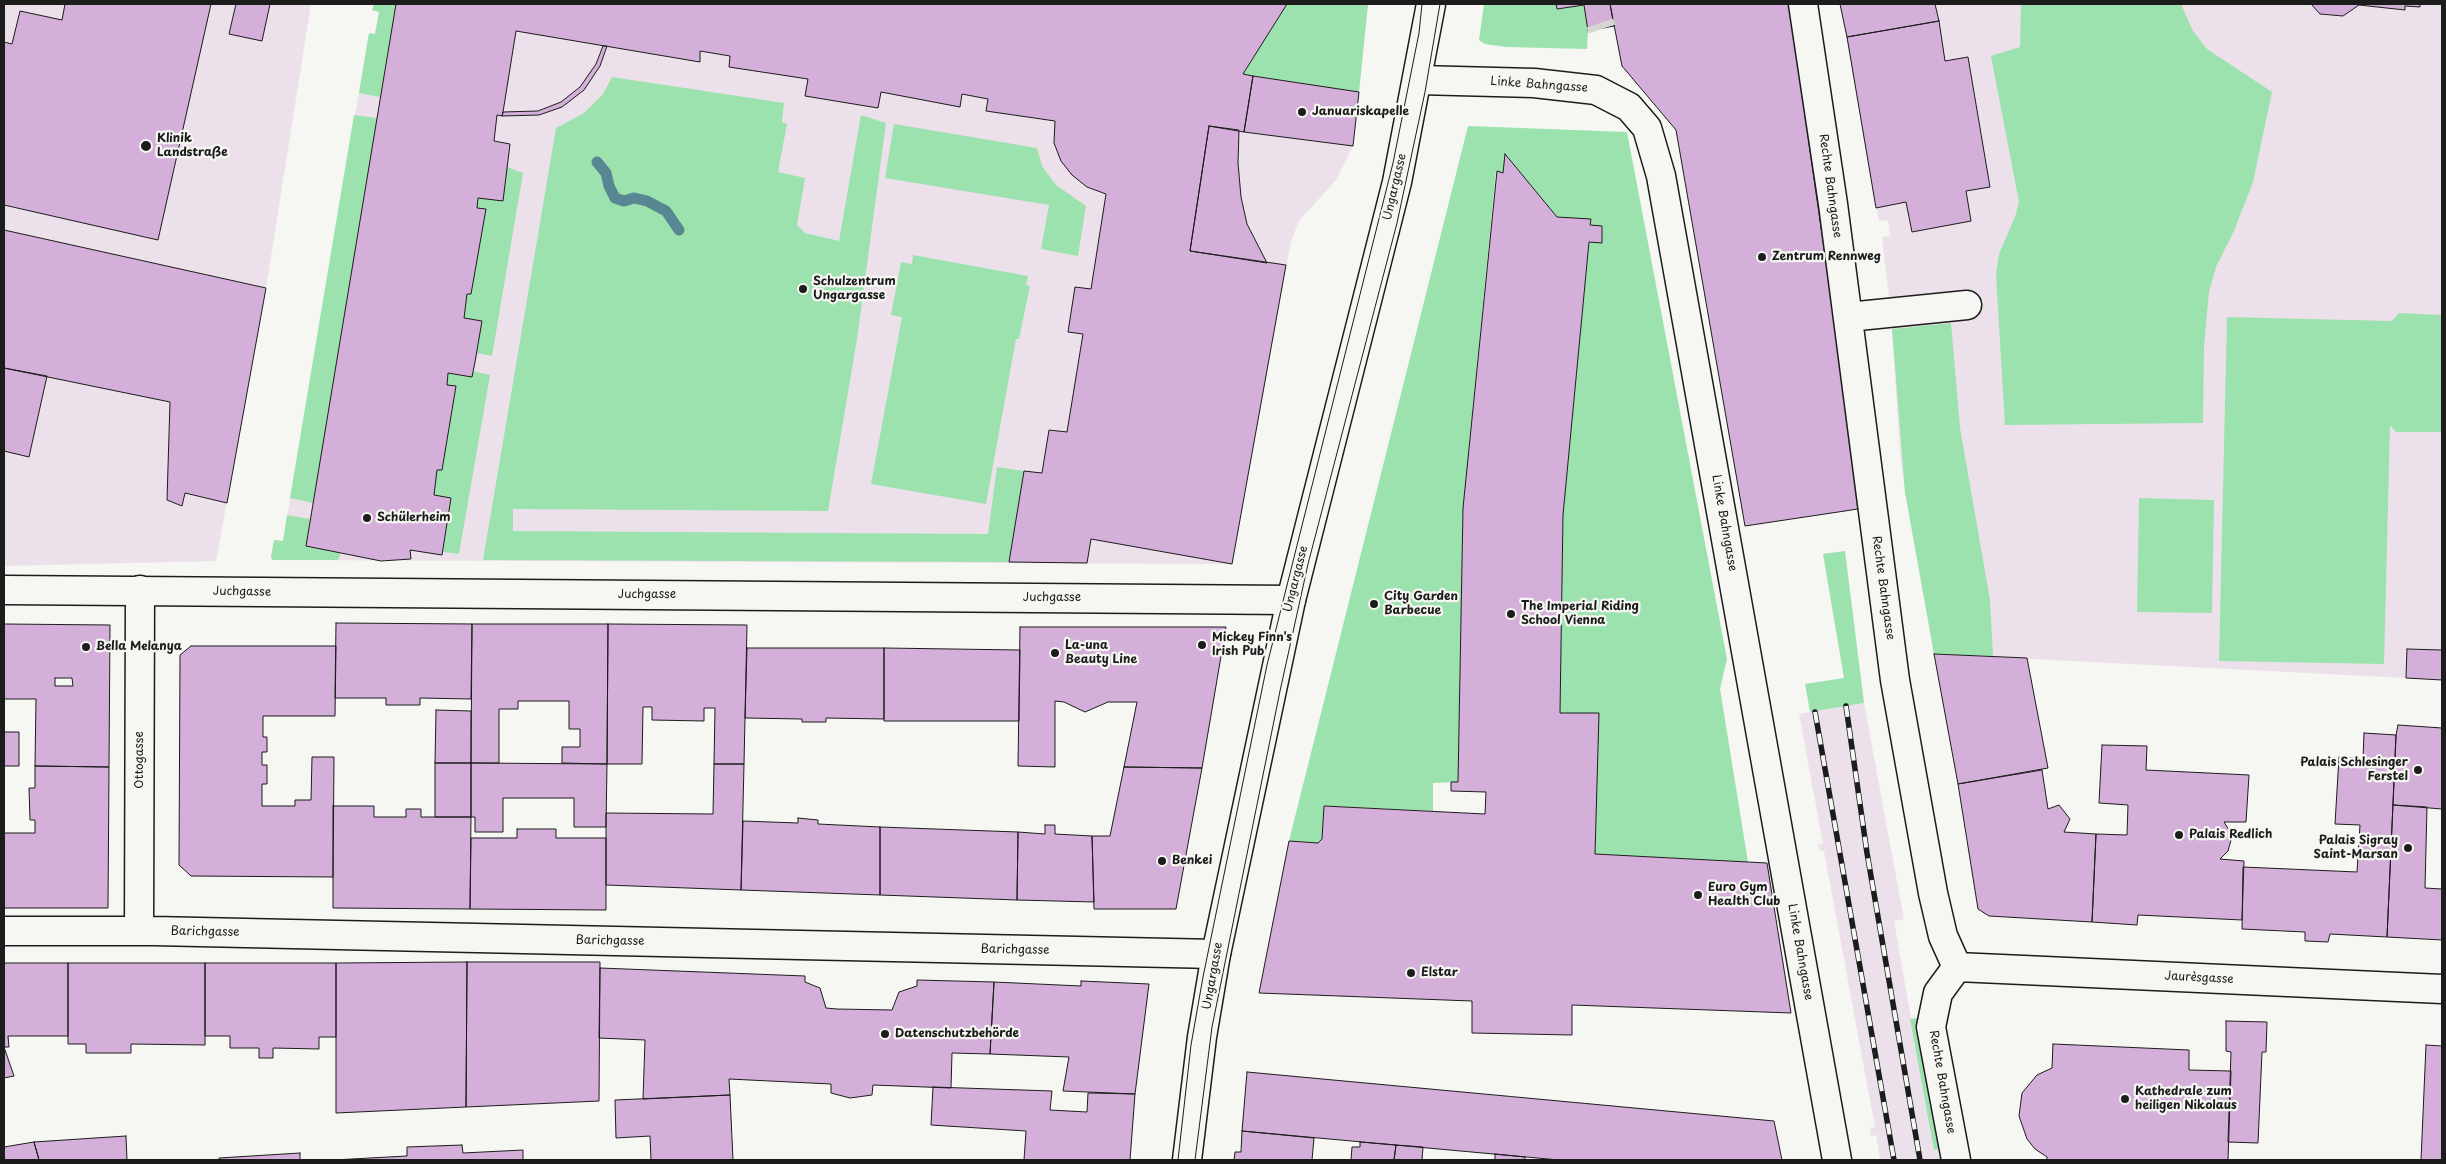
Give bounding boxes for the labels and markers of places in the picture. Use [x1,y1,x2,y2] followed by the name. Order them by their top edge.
[1312,105,1409,119] place label: Januariskapelle
[1296,106,1308,118] marker: Januariskapelle
[157,132,228,160] place label: Klinik Landstraße
[139,139,153,153] marker: Klinik Landstraße
[1772,250,1881,264] place label: Zentrum Rennweg
[1756,251,1768,263] marker: Zentrum Rennweg
[813,275,896,303] place label: Schulzentrum Ungargasse
[797,283,809,295] marker: Schulzentrum Ungargasse
[377,511,451,525] place label: Schülerheim
[361,512,373,524] marker: Schülerheim
[1384,590,1458,618] place label: City Garden Barbecue
[1368,598,1380,610] marker: City Garden Barbecue
[1521,600,1639,628] place label: The Imperial Riding School Vienna
[1505,608,1517,620] marker: The Imperial Riding School Vienna
[1212,631,1292,659] place label: Mickey Finn's Irish Pub
[1065,639,1137,667] place label: La-una Beauty Line
[1196,639,1208,651] marker: Mickey Finn's Irish Pub
[96,640,182,654] place label: Bella Melanya
[80,641,92,653] marker: Bella Melanya
[1049,647,1061,659] marker: La-una Beauty Line
[2300,756,2408,784] place label: Palais Schlesinger Ferstel
[2412,764,2424,776] marker: Palais Schlesinger Ferstel
[2189,828,2272,842] place label: Palais Redlich
[2173,829,2185,841] marker: Palais Redlich
[2314,834,2398,862] place label: Palais Sigray Saint-Marsan
[2402,842,2414,854] marker: Palais Sigray Saint-Marsan
[1172,854,1212,868] place label: Benkei
[1156,855,1168,867] marker: Benkei
[1708,881,1780,909] place label: Euro Gym Health Club
[1692,889,1704,901] marker: Euro Gym Health Club
[1421,966,1458,980] place label: Elstar
[1405,967,1417,979] marker: Elstar
[895,1027,1019,1041] place label: Datenschutzbehörde
[879,1028,891,1040] marker: Datenschutzbehörde
[2135,1085,2237,1113] place label: Kathedrale zum heiligen Nikolaus
[2119,1093,2131,1105] marker: Kathedrale zum heiligen Nikolaus

